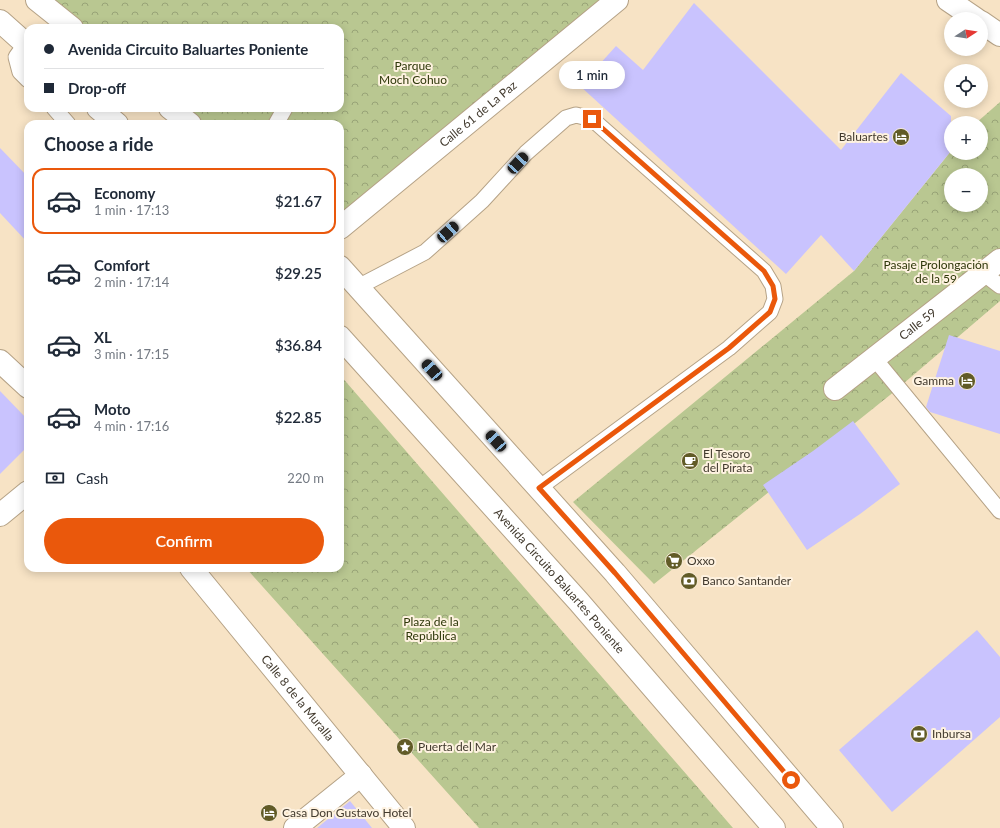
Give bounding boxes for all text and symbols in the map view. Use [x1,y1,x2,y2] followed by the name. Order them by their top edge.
[944,12,988,56] north arrow
[944,12,988,212] map controls
[68,40,308,58] text: Avenida Circuito Baluartes Poniente
[379,58,447,87] park label: Parque Moch Cohuo
[559,61,625,89] callout: 1 min
[944,64,988,108] button: locate
[576,67,608,83] text: 1 min
[436,77,520,150] street label: Calle 61 de La Paz
[68,79,126,97] text: Drop-off
[583,110,601,128] route end
[944,116,988,160] button: +
[891,127,911,147] hotel icon: Baluartes
[839,129,888,144] place label: Baluartes
[44,133,153,155] text: Choose a ride
[505,150,531,176] car
[944,168,988,212] button: −
[46,183,82,219] icon: car
[94,184,155,202] text: Economy
[275,192,322,210] text: $21.67
[94,202,169,218] text: 1 min · 17:13
[435,220,461,244] car
[46,255,82,291] icon: car
[94,256,150,274] text: Comfort
[883,257,989,286] park label: Pasaje Prolongación de la 59
[275,264,322,282] text: $29.25
[94,274,169,290] text: 2 min · 17:14
[896,305,939,343] street label: Calle 59
[46,327,82,363] icon: car
[94,328,112,346] text: XL
[275,336,322,354] text: $36.84
[94,346,169,362] text: 3 min · 17:15
[420,357,444,383] car
[957,371,977,391] hotel icon: Gamma
[914,373,954,388] place label: Gamma
[46,399,82,435] icon: car
[94,400,131,418] text: Moto
[275,408,322,426] text: $22.85
[94,418,169,434] text: 4 min · 17:16
[484,428,508,454] car
[703,446,752,475] place label: El Tesoro del Pirata
[680,451,700,471] cafe icon: El Tesoro del Pirata
[44,467,66,489] icon: cash
[76,469,108,487] text: Cash
[287,470,324,486] text: 220 m
[491,505,628,656] street label: Avenida Circuito Baluartes Poniente
[44,518,324,564] button: Confirm
[664,551,684,571] supermarket icon: Oxxo
[687,553,715,568] place label: Oxxo
[679,571,699,591] bank icon: Banco Santander
[702,573,792,588] place label: Banco Santander
[403,614,459,643] park label: Plaza de la República
[258,652,338,744] street label: Calle 8 de la Muralla
[909,724,929,744] bank icon: Inbursa
[932,726,971,741] place label: Inbursa
[395,737,415,757] place icon: Puerta del Mar
[418,739,497,754] place label: Puerta del Mar
[782,771,800,789] route start
[259,803,279,823] hotel icon: Casa Don Gustavo Hotel
[282,805,412,820] place label: Casa Don Gustavo Hotel

